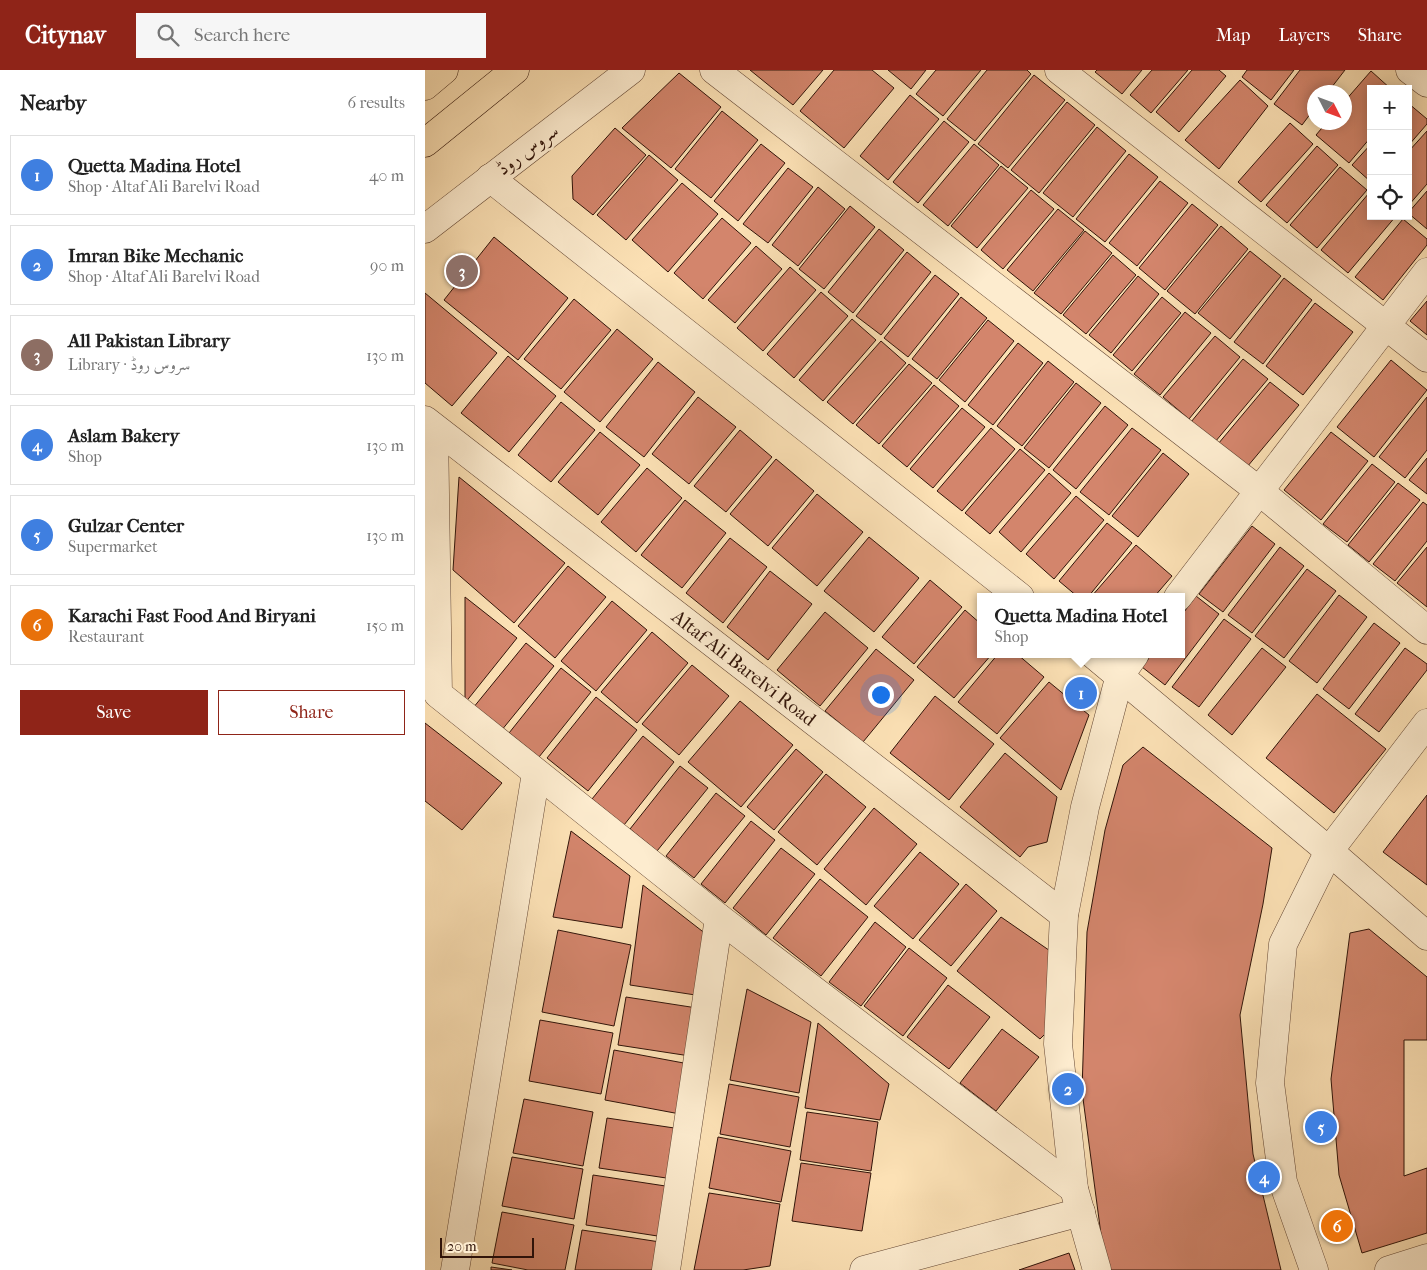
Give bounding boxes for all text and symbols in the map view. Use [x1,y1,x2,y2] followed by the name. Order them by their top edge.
[136,13,486,58] search box
[25,21,106,49] text: Citynav
[154,21,182,49] icon: search
[194,24,290,46] text: Search here
[1216,25,1250,46] text: Map
[1278,25,1330,46] text: Layers
[1358,25,1402,46] text: Share
[1307,85,1352,130] north arrow
[1367,85,1412,220] map controls
[1367,85,1412,130] button: +
[20,91,86,115] text: Nearby
[347,93,405,112] text: 6 results
[493,120,563,181] street label: سروس روڈ
[1367,130,1412,175] button: −
[68,155,241,177] text: Quetta Madina Hotel
[34,166,40,185] text: 1
[369,166,404,185] text: 40 m
[1367,175,1412,220] button: locate
[68,177,260,196] text: Shop · Altaf Ali Barelvi Road
[68,245,243,267] text: Imran Bike Mechanic
[446,252,478,290] pin: 3
[33,256,41,275] text: 2
[370,256,404,275] text: 90 m
[68,267,260,286] text: Shop · Altaf Ali Barelvi Road
[68,330,230,352] text: All Pakistan Library
[34,346,40,365] text: 3
[366,346,404,365] text: 130 m
[68,355,190,374] text: Library · سروس روڈ
[68,425,179,447] text: Aslam Bakery
[32,436,42,455] text: 4
[366,436,404,455] text: 130 m
[68,447,102,466] text: Shop
[68,515,184,537] text: Gulzar Center
[34,526,40,545] text: 5
[366,526,404,545] text: 130 m
[68,537,158,556] text: Supermarket
[977,593,1185,658] popup
[68,605,316,627] text: Karachi Fast Food And Biryani
[667,605,820,731] street label: Altaf Ali Barelvi Road
[995,605,1167,627] text: Quetta Madina Hotel
[33,616,41,635] text: 6
[366,616,404,635] text: 150 m
[68,627,144,646] text: Restaurant
[995,627,1029,646] text: Shop
[1065,674,1097,712] pin: 1
[868,682,894,708] your location
[20,690,208,735] button: Save
[218,690,405,735] button: Share
[1052,1070,1084,1108] pin: 2
[1305,1108,1337,1146] pin: 5
[1248,1158,1280,1196] pin: 4
[1321,1207,1353,1245] pin: 6
[440,1235,534,1258] scale bar
[447,1238,477,1255] text: 20 m

